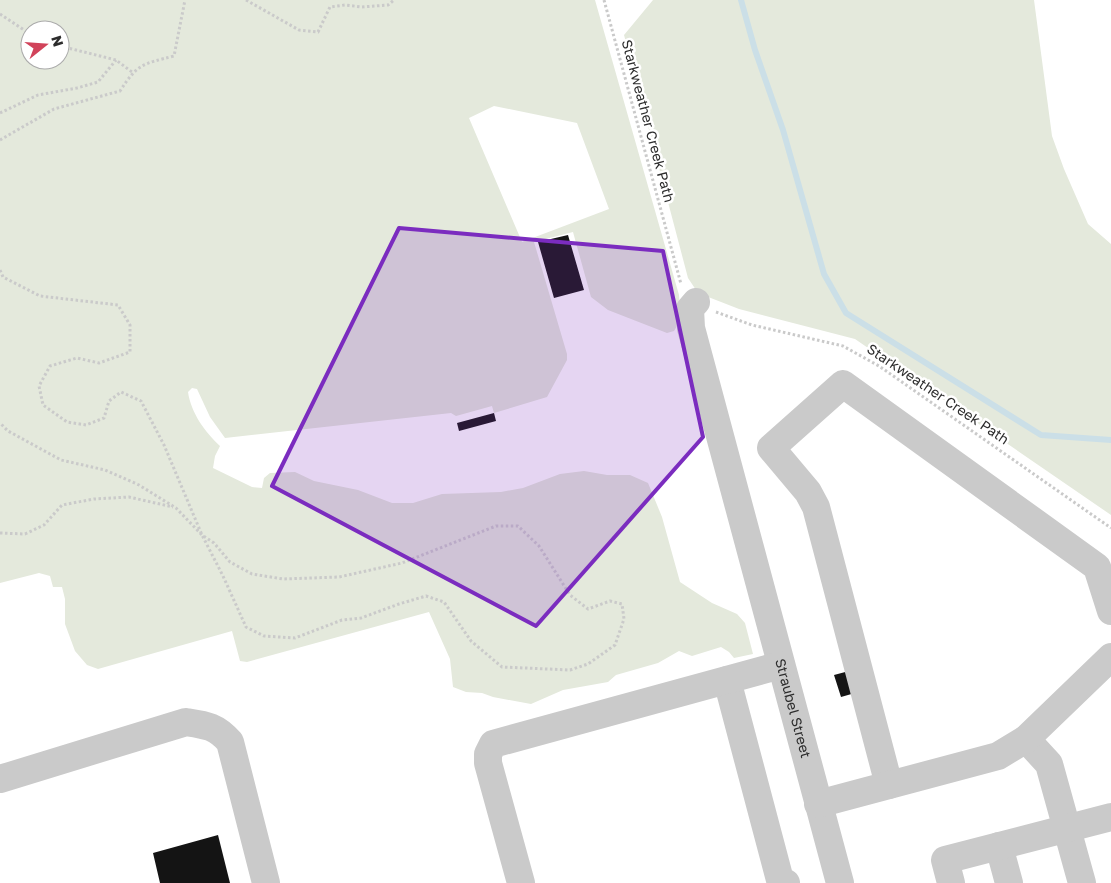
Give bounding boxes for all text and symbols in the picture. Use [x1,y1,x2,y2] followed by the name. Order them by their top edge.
[20,20,70,70] north arrow
[48,33,68,49] text: N
[619,38,678,204] street label: Starkweather Creek Path
[864,340,1013,447] street label: Starkweather Creek Path
[772,657,815,760] street label: Straubel Street

